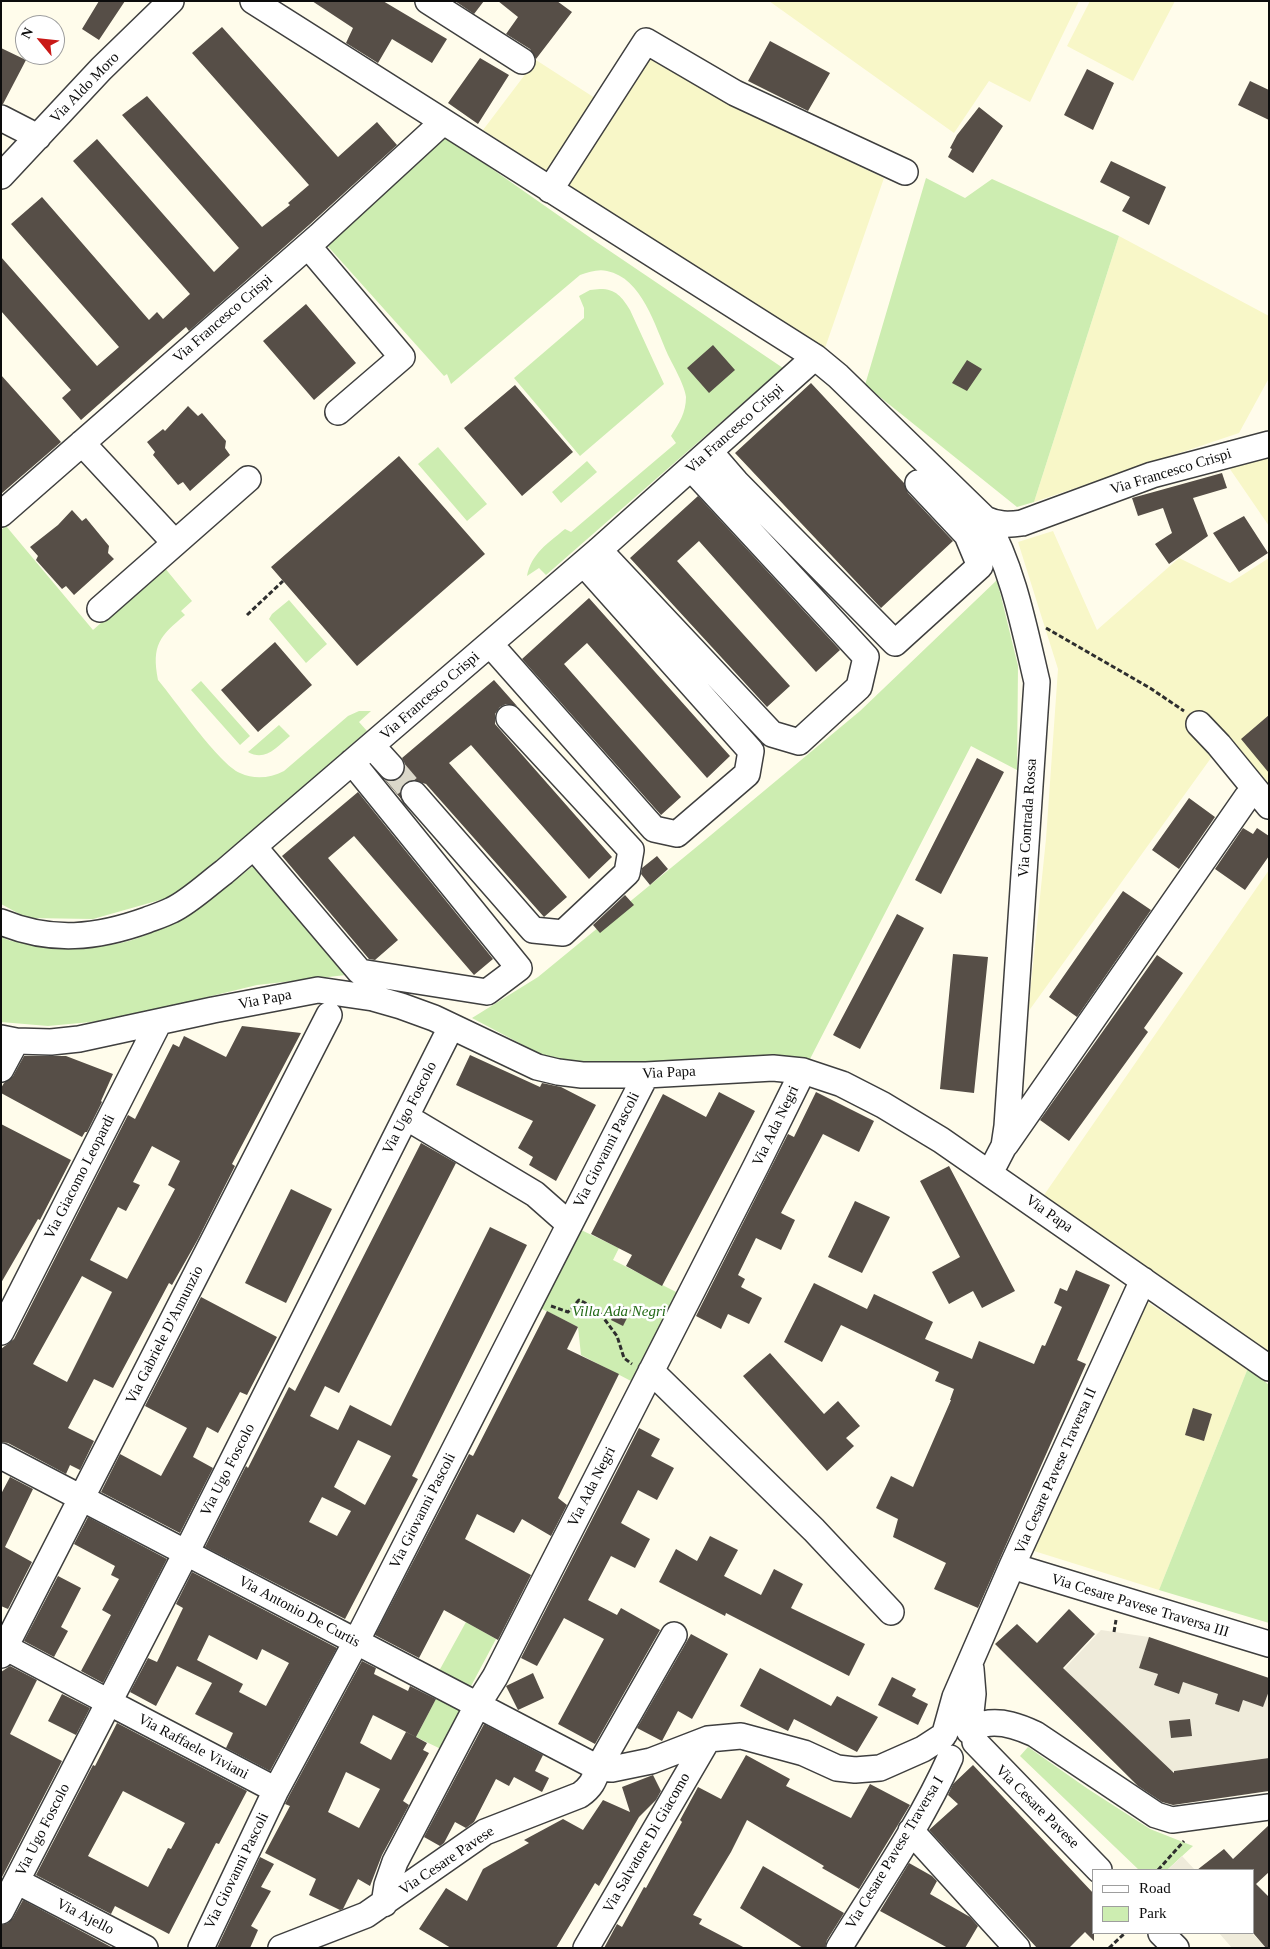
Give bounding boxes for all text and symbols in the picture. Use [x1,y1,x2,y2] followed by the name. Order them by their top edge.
[15,15,65,65] north arrow
[18,25,36,41] text: N
[47,49,123,127] street label: Via Aldo Moro
[170,271,276,367] street label: Via Francesco Crispi
[682,380,788,478] street label: Via Francesco Crispi
[1108,445,1234,499] street label: Via Francesco Crispi
[377,648,483,744] street label: Via Francesco Crispi
[1015,758,1041,878] street label: Via Contrada Rossa
[237,986,293,1014] street label: Via Papa
[379,1059,441,1157] street label: Via Ugo Foscolo
[642,1063,696,1083] street label: Via Papa
[749,1083,803,1169] street label: Via Ada Negri
[570,1089,644,1211] street label: Via Giovanni Pascoli
[41,1112,119,1242] street label: Via Giacomo Leopardi
[1022,1191,1076,1237] street label: Via Papa
[122,1263,208,1407] street label: Via Gabriele D'Annunzio
[572,1303,666,1321] park label: Villa Ada Negri
[1011,1385,1101,1557] street label: Via Cesare Pavese Traversa II
[197,1421,259,1519] street label: Via Ugo Foscolo
[564,1444,620,1530] street label: Via Ada Negri
[386,1450,460,1572] street label: Via Giovanni Pascoli
[1049,1570,1231,1642] street label: Via Cesare Pavese Traversa III
[235,1572,363,1652] street label: Via Antonio De Curtis
[135,1710,251,1784] street label: Via Raffaele Viviani
[991,1761,1083,1853] street label: Via Cesare Pavese
[600,1770,694,1916] street label: Via Salvatore Di Giacomo
[842,1773,948,1933] street label: Via Cesare Pavese Traversa I
[12,1781,74,1879] street label: Via Ugo Foscolo
[201,1810,273,1932] street label: Via Giovanni Pascoli
[396,1823,498,1899] street label: Via Cesare Pavese
[1092,1869,1255,1934] legend
[1139,1880,1171,1896] text: Road
[53,1895,117,1939] street label: Via Ajello
[1139,1905,1167,1921] text: Park

